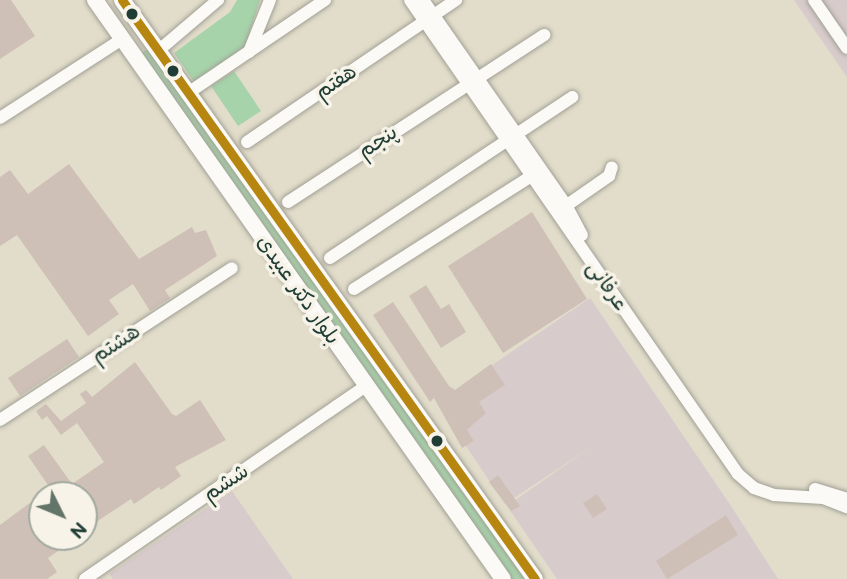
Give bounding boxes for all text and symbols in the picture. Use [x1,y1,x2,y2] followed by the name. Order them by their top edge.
[125,7,139,21] unlabelled marker
[310,59,362,105] street label: هفتم
[166,64,180,78] unlabelled marker
[353,120,403,164] street label: پنجم
[251,230,345,350] street label: بلوار دکتر عبیدی
[581,256,633,316] street label: عرفانی
[87,319,145,369] street label: هشتم
[430,434,444,448] unlabelled marker
[198,459,254,507] street label: ششم
[28,481,98,551] north arrow
[64,516,91,542] text: N

